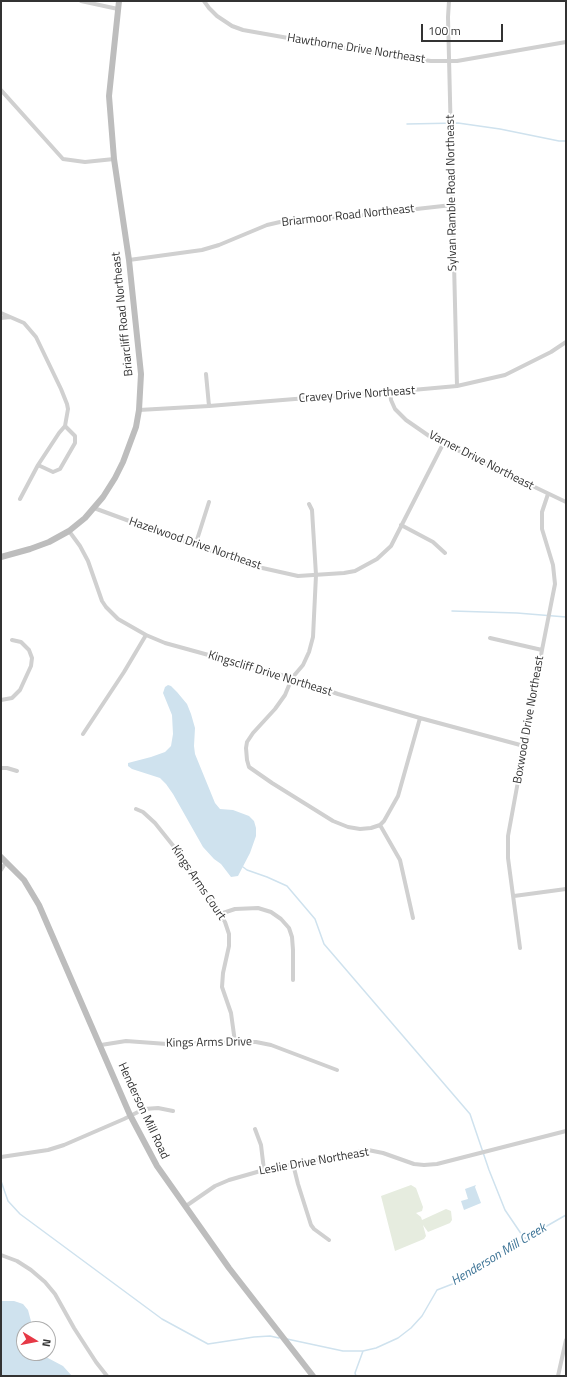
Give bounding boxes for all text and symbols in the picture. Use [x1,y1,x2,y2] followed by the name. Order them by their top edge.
[423,16,505,42] scale bar
[428,21,461,40] text: 100 m
[286,31,426,67] street label: Hawthorne Drive Northeast
[443,115,461,271] street label: Sylvan Ramble Road Northeast
[281,202,415,230] street label: Briarmoor Road Northeast
[109,251,137,377] street label: Briarcliff Road Northeast
[298,384,416,406] street label: Cravey Drive Northeast
[426,428,536,494] street label: Varner Drive Northeast
[127,515,263,573] street label: Hazelwood Drive Northeast
[206,648,334,700] street label: Kingscliff Drive Northeast
[511,655,547,785] street label: Boxwood Drive Northeast
[168,843,228,923] street label: Kings Arms Court
[166,1035,252,1051] street label: Kings Arms Drive
[114,1060,172,1162] street label: Henderson Mill Road
[258,1145,370,1179] street label: Leslie Drive Northeast
[449,1220,549,1290] water label: Henderson Mill Creek
[16,1321,56,1361] north arrow
[38,1338,55,1348] text: N

